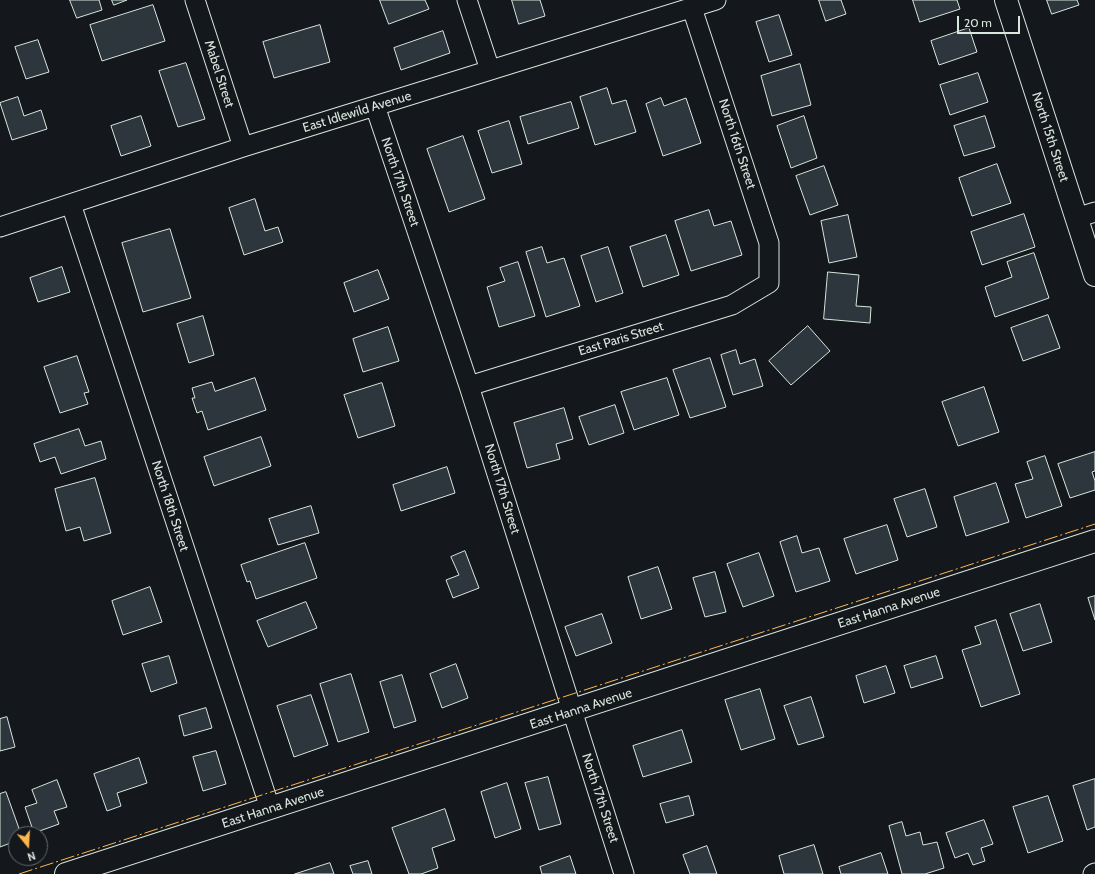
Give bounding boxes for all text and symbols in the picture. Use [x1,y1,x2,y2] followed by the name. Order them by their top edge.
[959,8,1022,34] scale bar
[964,15,992,30] text: 20 m
[201,38,237,110] street label: Mabel Street
[301,88,413,136] street label: East Idlewild Avenue
[1028,90,1072,184] street label: North 15th Street
[715,97,759,191] street label: North 16th Street
[377,135,423,229] street label: North 17th Street
[577,319,665,359] street label: East Paris Street
[481,442,523,536] street label: North 17th Street
[148,459,192,553] street label: North 18th Street
[836,584,942,632] street label: East Hanna Avenue
[528,685,634,733] street label: East Hanna Avenue
[578,751,622,845] street label: North 17th Street
[220,784,326,832] street label: East Hanna Avenue
[8,826,48,866] north arrow
[26,849,37,864] text: N

